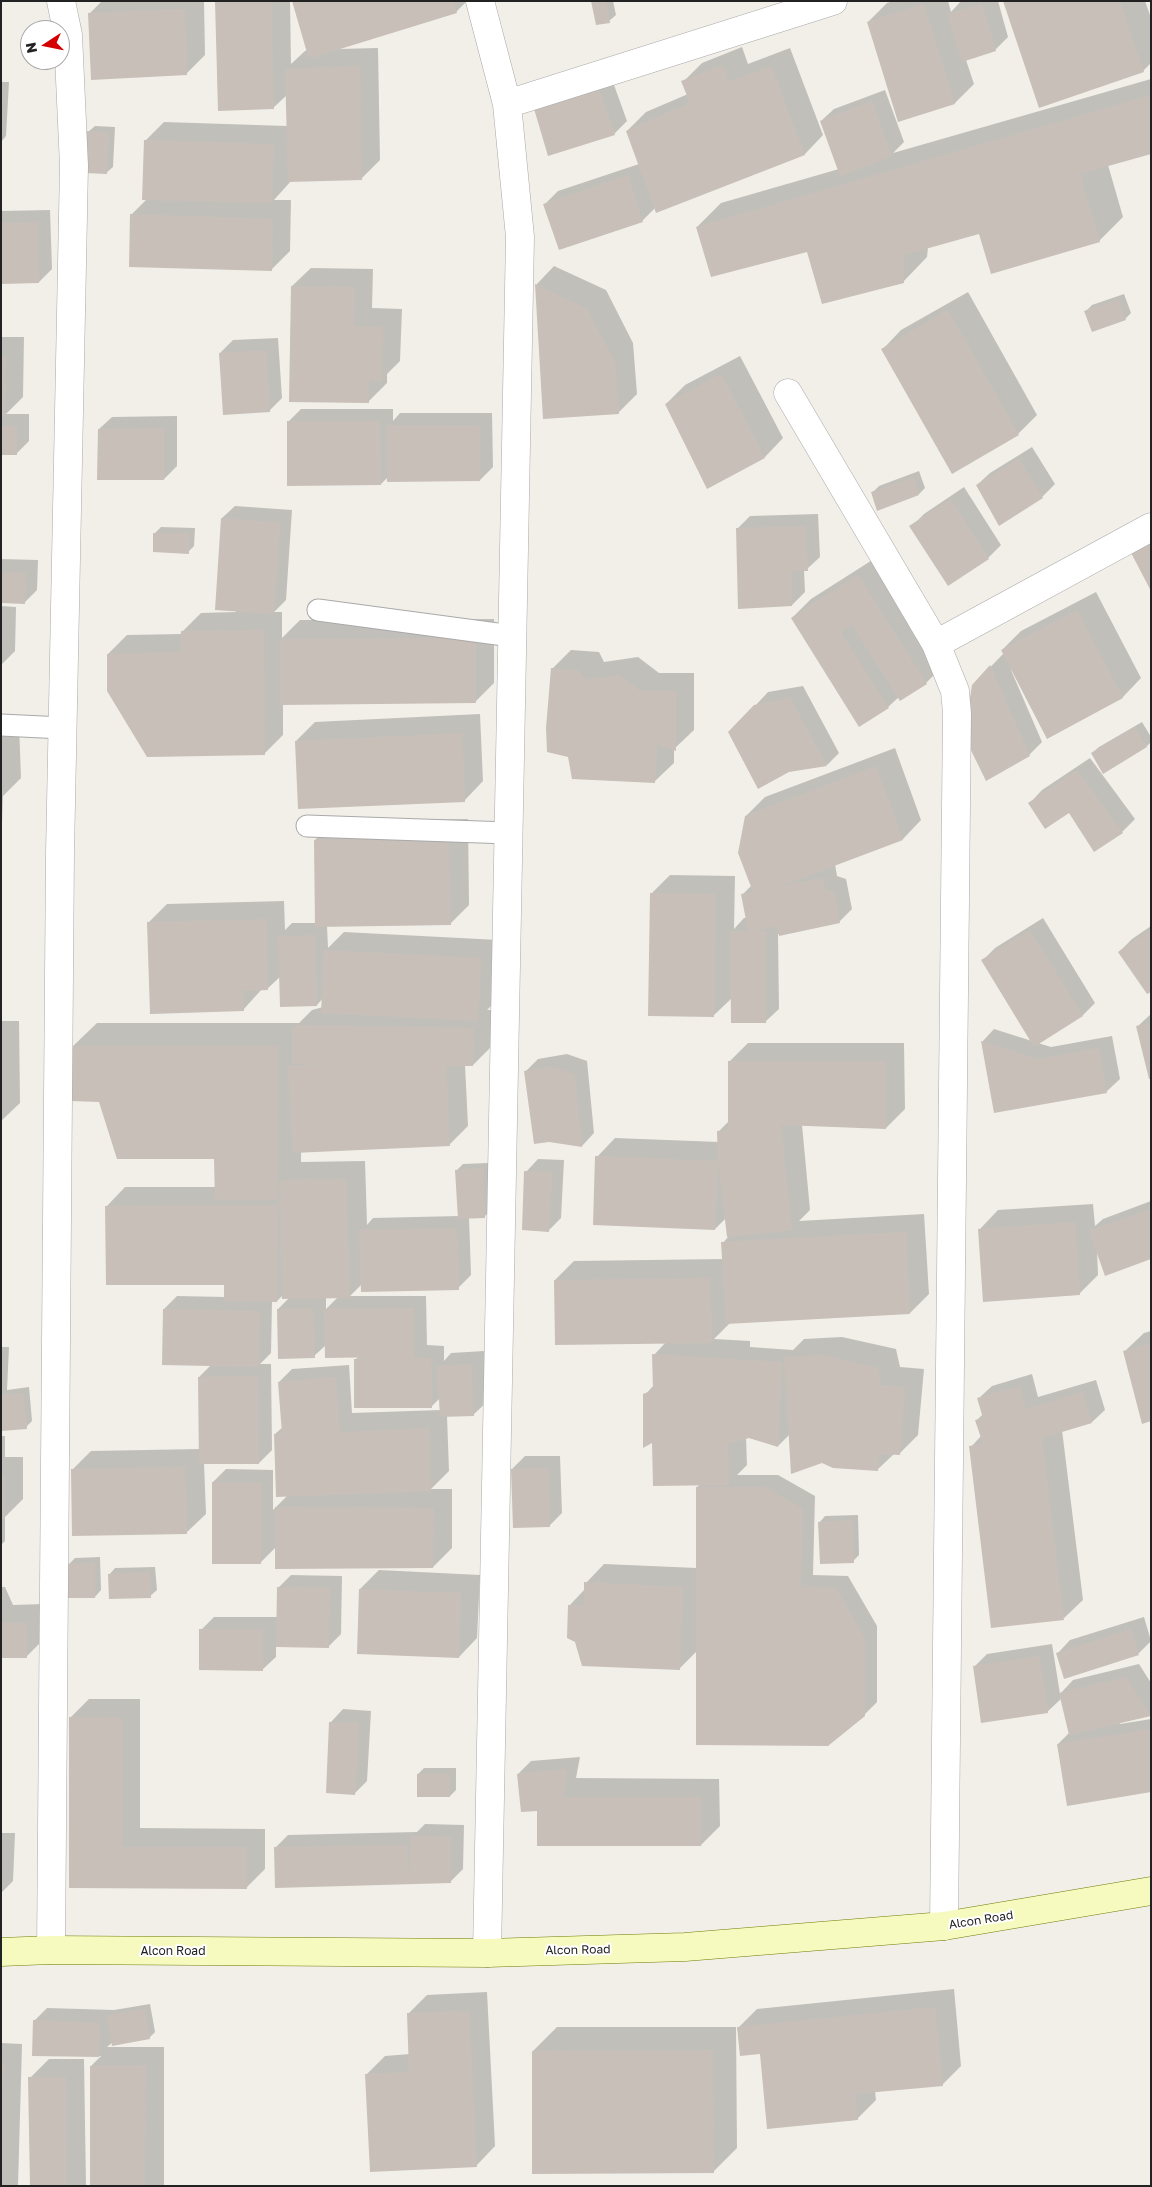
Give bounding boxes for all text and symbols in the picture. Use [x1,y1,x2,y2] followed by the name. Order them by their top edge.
[20,20,70,70] north arrow
[21,41,40,55] text: N
[948,1908,1014,1932] street label: Alcon Road
[545,1942,611,1958] street label: Alcon Road
[140,1944,206,1958] street label: Alcon Road

